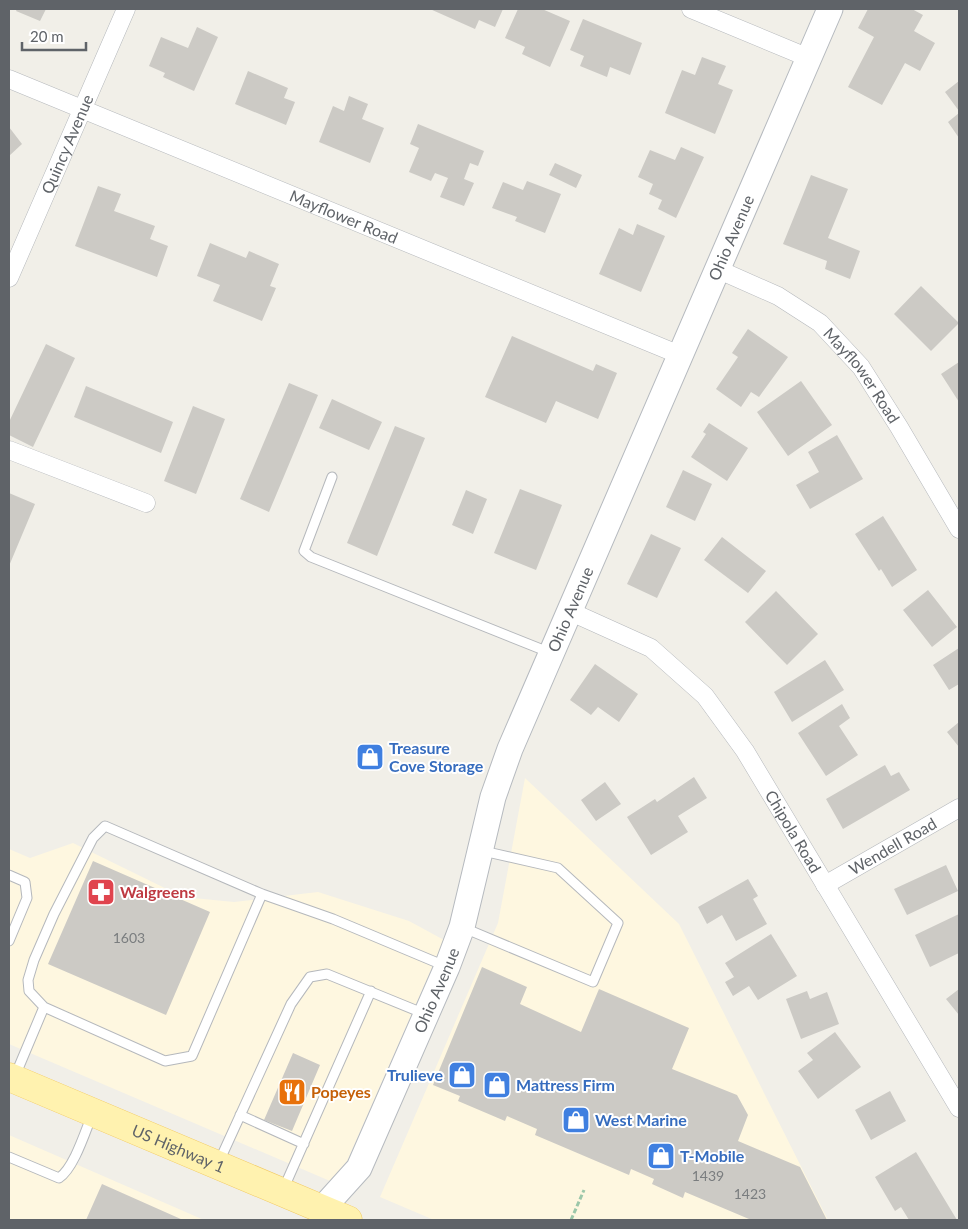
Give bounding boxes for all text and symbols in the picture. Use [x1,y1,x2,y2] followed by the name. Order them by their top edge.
[22,20,86,52] scale bar
[30,27,64,45] text: 20 m
[37,91,97,197] street label: Quincy Avenue
[287,186,401,247] street label: Mayflower Road
[704,192,757,283] street label: Ohio Avenue
[820,323,904,427] street label: Mayflower Road
[543,564,597,655] street label: Ohio Avenue
[389,738,484,775] place label: Treasure Cove Storage
[355,742,385,772] shop icon: Treasure Cove Storage
[762,786,826,876] street label: Chipola Road
[845,813,939,878] street label: Wendell Road
[86,877,116,907] pharmacy icon: Walgreens
[120,882,195,901] place label: Walgreens
[113,929,145,946] house number: 1603
[409,945,462,1036] street label: Ohio Avenue
[447,1060,477,1090] shop icon: Trulieve
[387,1065,443,1084] place label: Trulieve
[482,1070,512,1100] shop icon: Mattress Firm
[516,1075,615,1094] place label: Mattress Firm
[277,1077,307,1107] restaurant icon: Popeyes
[311,1082,371,1101] place label: Popeyes
[561,1105,591,1135] shop icon: West Marine
[595,1110,687,1129] place label: West Marine
[129,1120,228,1176] street label: US Highway 1
[646,1141,676,1171] shop icon: T-Mobile
[680,1146,745,1165] place label: T-Mobile
[692,1167,724,1184] house number: 1439
[734,1185,766,1202] house number: 1423

